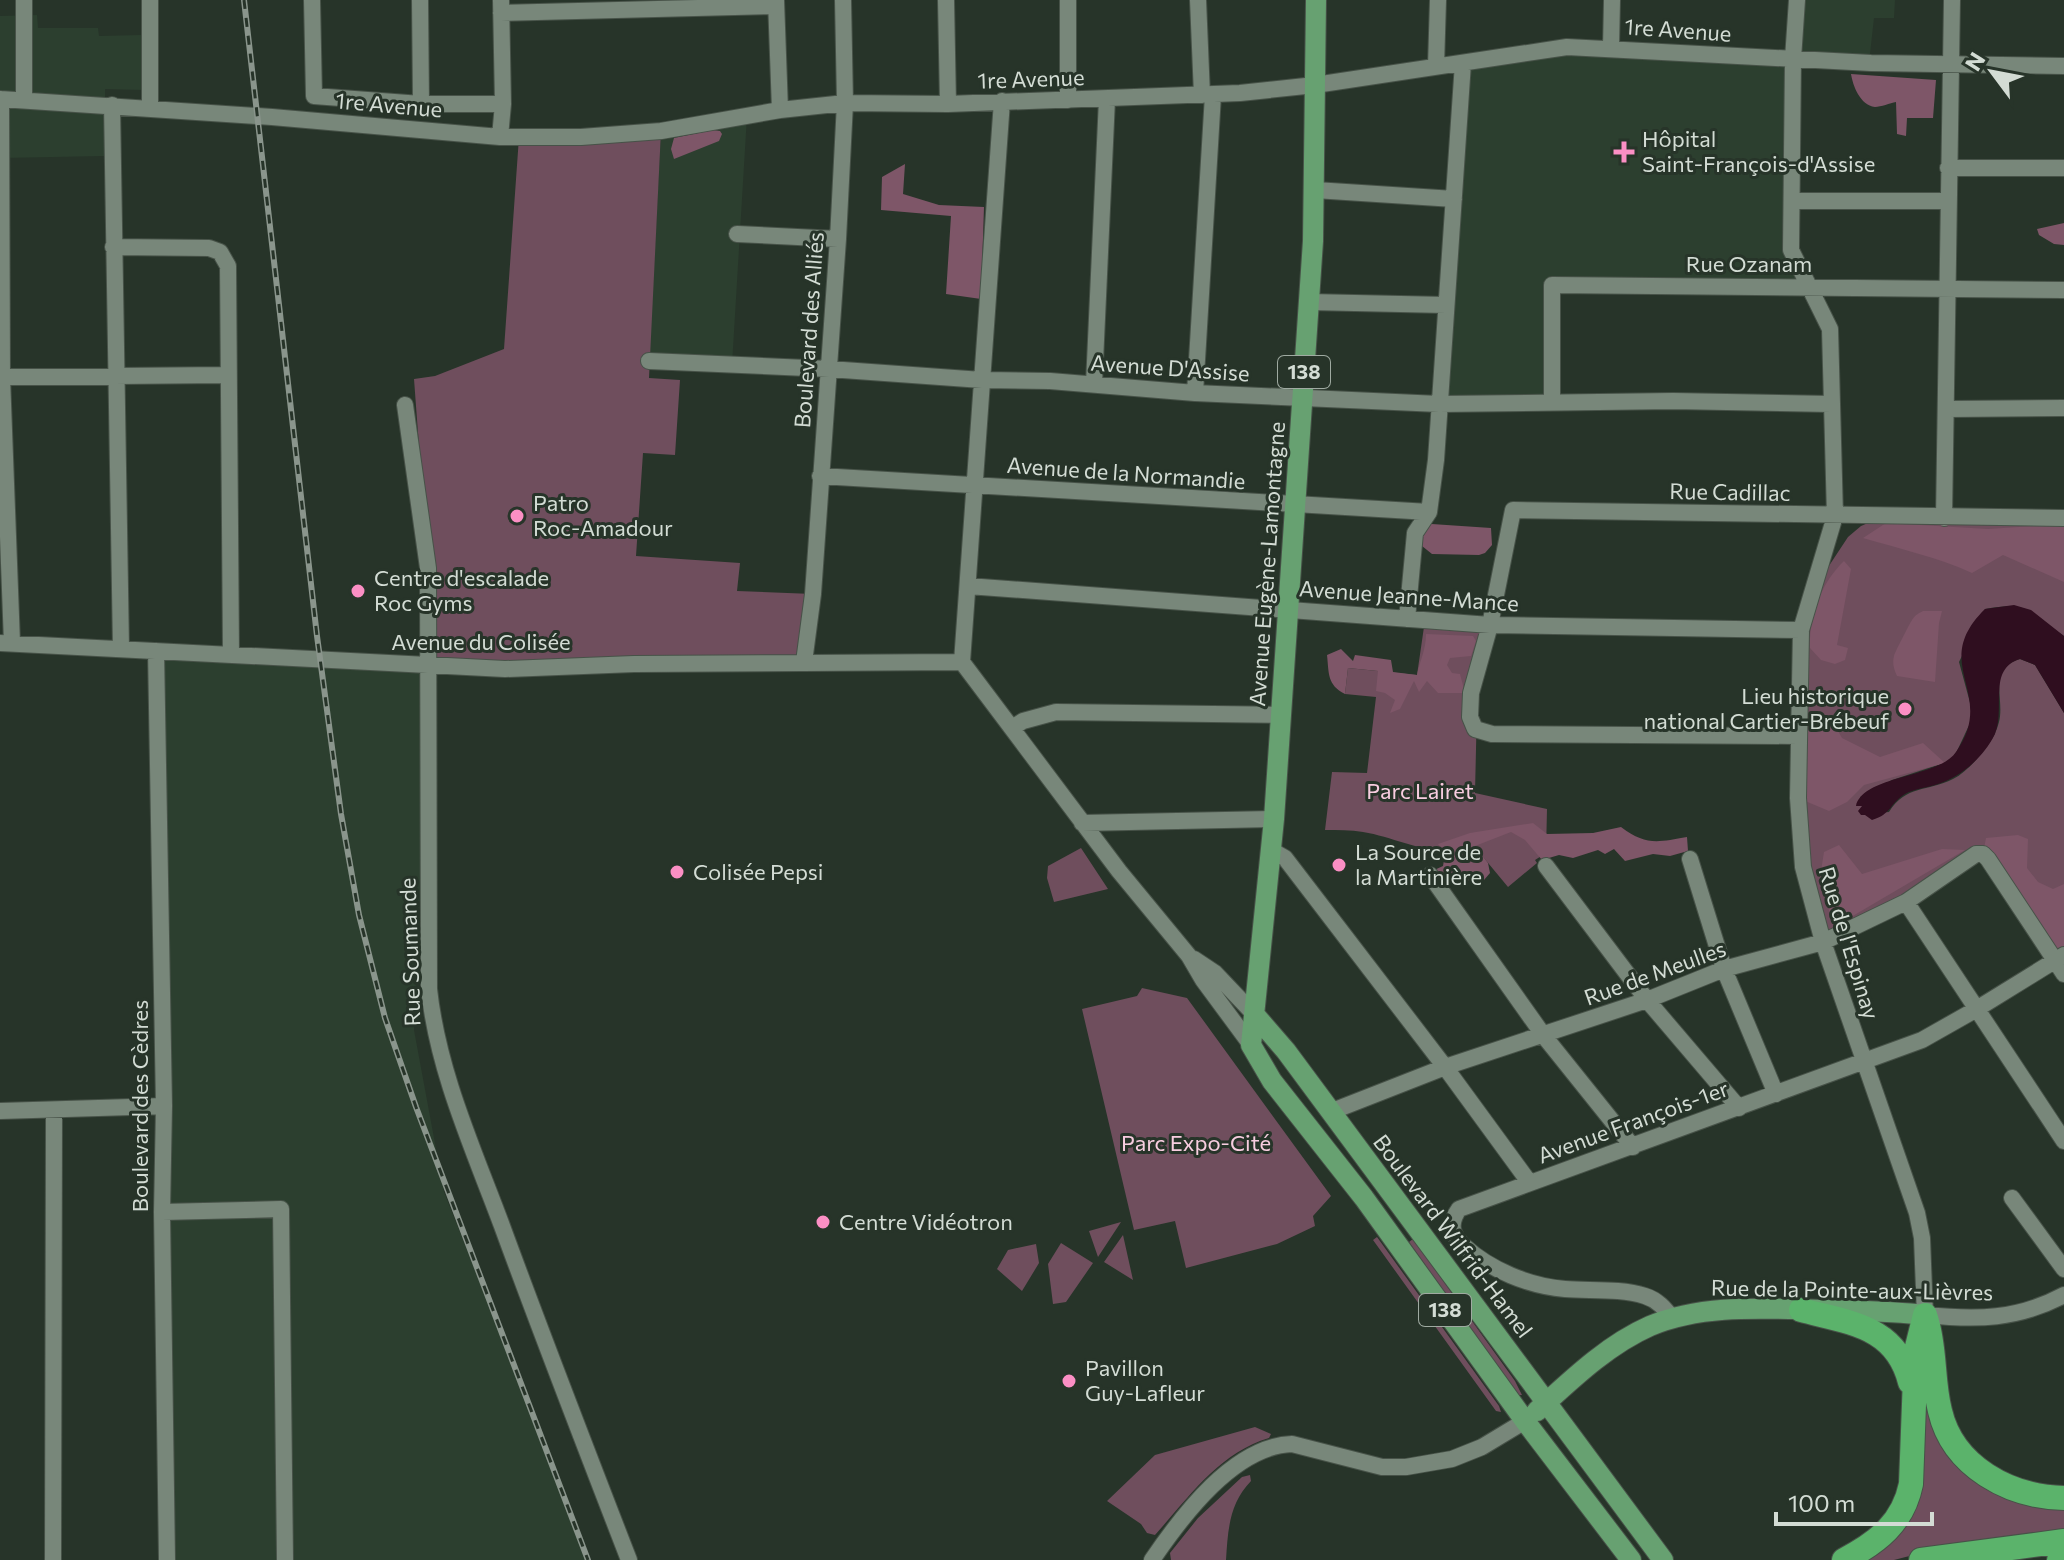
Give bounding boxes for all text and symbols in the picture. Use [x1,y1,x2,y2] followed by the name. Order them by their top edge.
[1624,12,1732,47] street label: 1re Avenue
[1952,32,2032,112] north arrow
[1959,47,1990,75] text: N
[977,63,1085,94] street label: 1re Avenue
[335,86,444,123] street label: 1re Avenue
[1642,125,1875,177] place label: Hôpital Saint-François-d'Assise
[1613,141,1635,163] marker: Hôpital Saint-François-d'Assise
[788,231,829,429] street label: Boulevard des Alliés
[1686,250,1812,277] street label: Rue Ozanam
[1090,348,1250,387] street label: Avenue D'Assise
[1278,356,1330,388] road number: 138
[1243,421,1290,707] street label: Avenue Eugène-Lamontagne
[1006,451,1246,494] street label: Avenue de la Normandie
[1669,477,1791,506] street label: Rue Cadillac
[533,489,673,541] place label: Patro Roc-Amadour
[508,507,526,525] marker: Patro Roc-Amadour
[374,564,549,616] place label: Centre d'escalade Roc Gyms
[1298,574,1520,617] street label: Avenue Jeanne-Mance
[349,582,367,600] marker: Centre d'escalade Roc Gyms
[391,628,571,655] street label: Avenue du Colisée
[1644,682,1889,734] place label: Lieu historique national Cartier-Brébeuf
[1896,700,1914,718] marker: Lieu historique national Cartier-Brébeuf
[1366,777,1474,804] park label: Parc Lairet
[1355,838,1482,890] place label: La Source de la Martinière
[1330,856,1348,874] marker: La Source de la Martinière
[693,858,823,885] place label: Colisée Pepsi
[668,863,686,881] marker: Colisée Pepsi
[1813,863,1886,1022] street label: Rue de l'Espinay
[393,877,426,1027] street label: Rue Soumande
[1580,934,1729,1011] street label: Rue de Meulles
[126,1000,153,1212] street label: Boulevard des Cèdres
[1534,1074,1732,1169] street label: Avenue François-1er
[1121,1129,1271,1156] park label: Parc Expo-Cité
[1368,1129,1539,1343] street label: Boulevard Wilfrid-Hamel
[839,1208,1013,1235] place label: Centre Vidéotron
[814,1213,832,1231] marker: Centre Vidéotron
[1711,1274,1993,1305] street label: Rue de la Pointe-aux-Lièvres
[1419,1294,1471,1326] road number: 138
[1085,1354,1205,1406] place label: Pavillon Guy-Lafleur
[1060,1372,1078,1390] marker: Pavillon Guy-Lafleur
[1776,1476,1932,1526] scale bar
[1788,1488,1855,1517] text: 100 m

